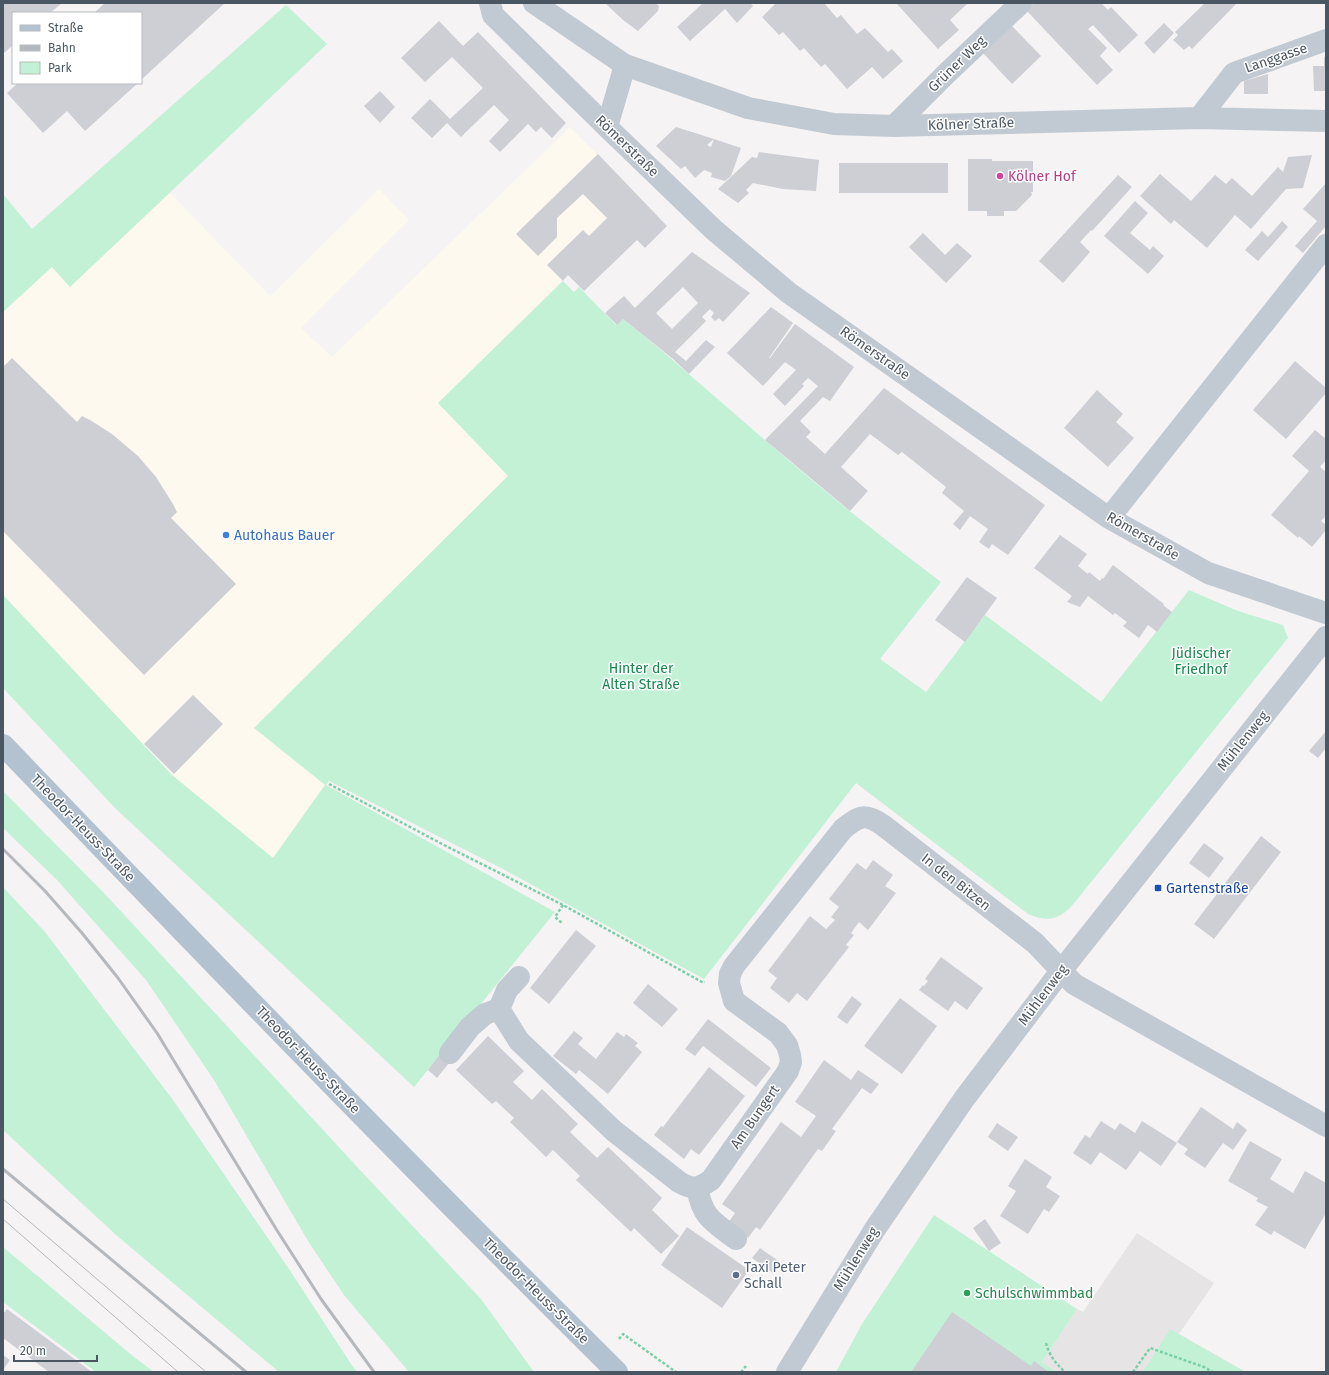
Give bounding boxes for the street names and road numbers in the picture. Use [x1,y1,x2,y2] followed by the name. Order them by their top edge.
[925,32,990,96] street label: Grüner Weg
[1243,39,1309,77] street label: Langgasse
[592,112,662,180] street label: Römerstraße
[928,114,1014,134] street label: Kölner Straße
[837,323,913,383] street label: Römerstraße
[1104,508,1182,564] street label: Römerstraße
[1214,707,1273,774] street label: Mühlenweg
[27,771,139,885] street label: Theodor-Heuss-Straße
[918,850,994,914] street label: In den Bitzen
[1015,961,1072,1029] street label: Mühlenweg
[252,1003,364,1117] street label: Theodor-Heuss-Straße
[727,1081,784,1152] street label: Am Bungert
[830,1223,883,1294] street label: Mühlenweg
[480,1235,592,1347] street label: Theodor-Heuss-Straße

